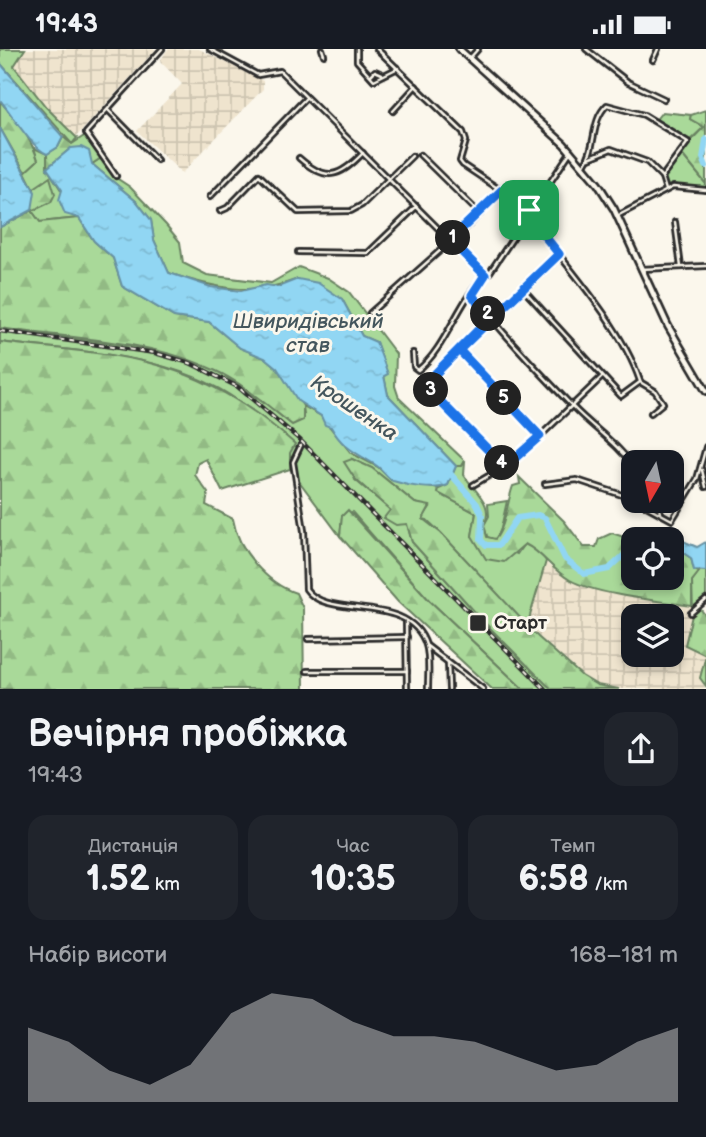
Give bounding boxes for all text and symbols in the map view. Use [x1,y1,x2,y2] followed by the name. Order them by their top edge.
[35,9,98,40] text: 19:43
[499,180,559,240] pin
[510,191,548,229] icon: arrive
[435,221,470,255] pin: 1
[449,226,457,249] text: 1
[470,296,505,331] pin: 2
[482,302,493,325] text: 2
[232,309,384,358] water label: Швиридівський став
[306,370,402,446] water label: Крошенка
[414,373,448,407] pin: 3
[425,378,436,401] text: 3
[486,381,522,415] pin: 5
[498,386,509,409] text: 5
[484,445,520,481] pin: 4
[621,450,684,513] north arrow
[621,450,684,667] map controls
[496,451,507,474] text: 4
[621,527,684,590] button: locate
[621,604,684,667] button: layers
[494,612,547,635] place label: Старт
[468,613,488,633] marker: Старт
[28,712,347,757] text: Вечірня пробіжка
[604,712,678,786] button: share
[28,761,83,789] text: 19:43
[88,835,178,858] text: Дистанція
[336,835,370,858] text: Час
[550,835,596,858] text: Темп
[86,858,150,901] text: 1.52
[310,858,396,901] text: 10:35
[518,858,589,901] text: 6:58
[150,873,180,896] text: km
[589,873,628,896] text: /km
[28,941,167,969] text: Набір висоти
[570,941,678,969] text: 168–181 m

